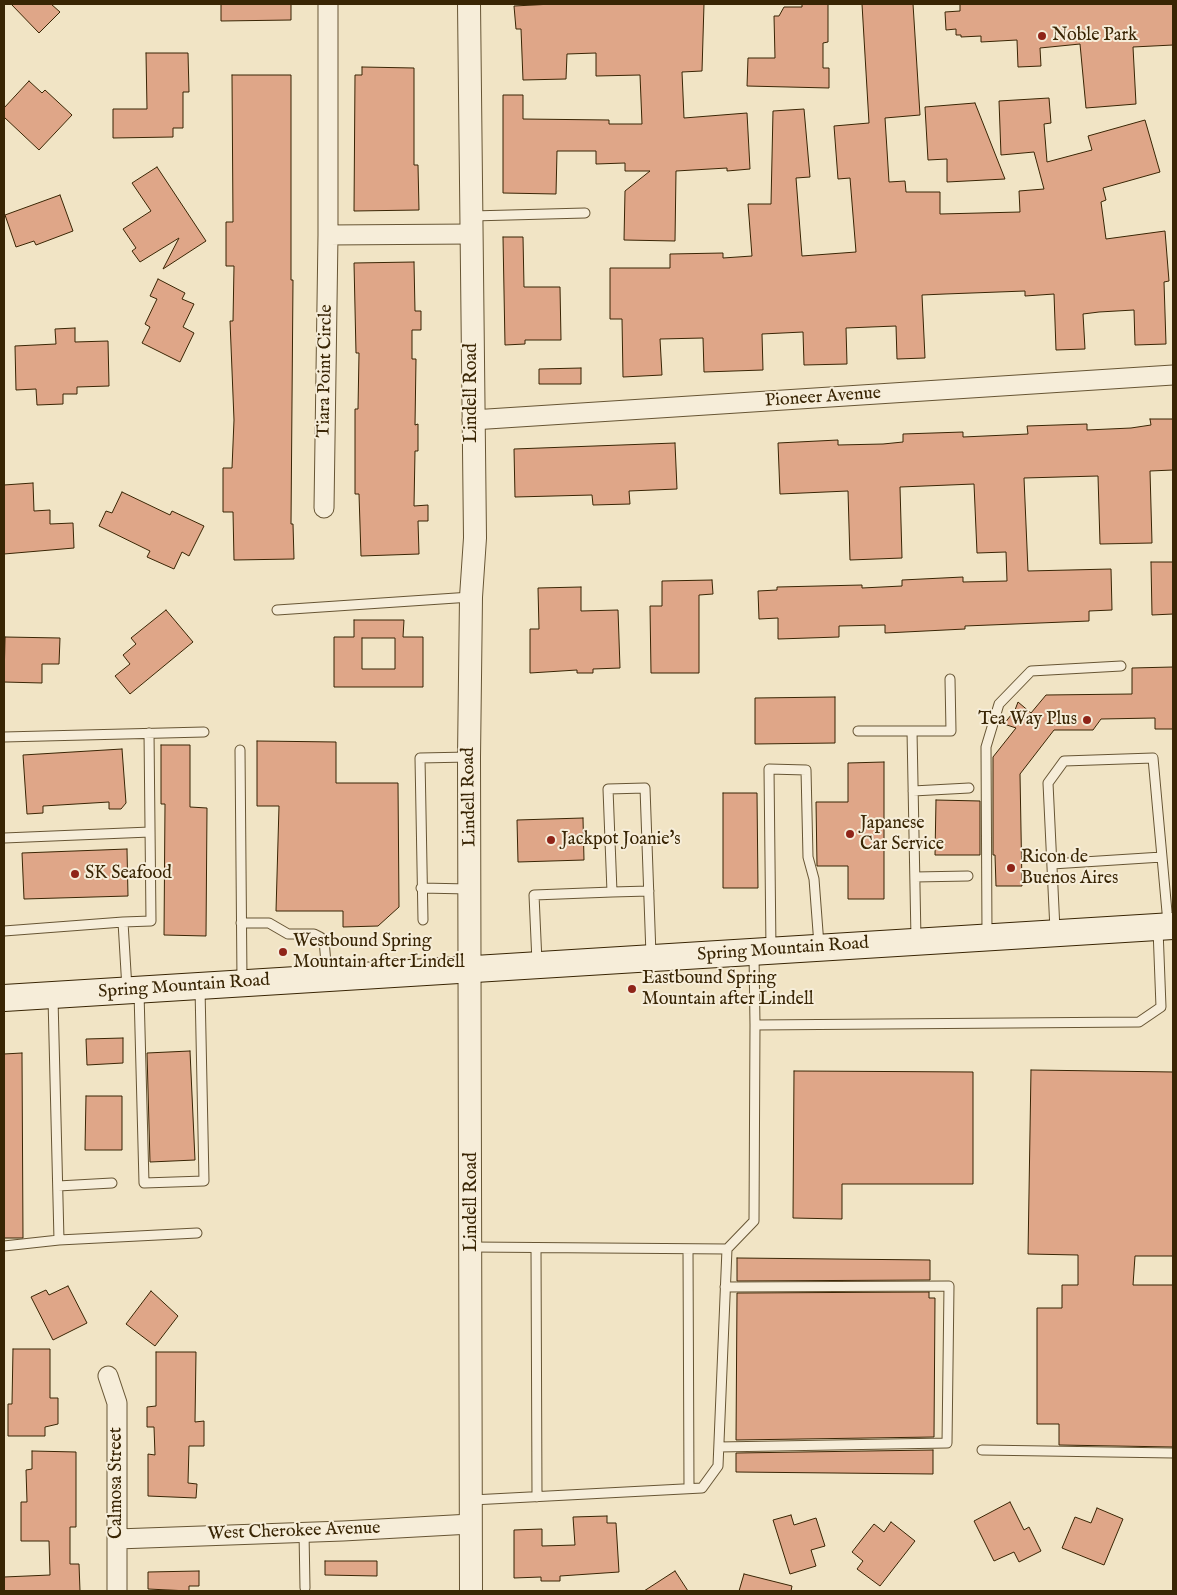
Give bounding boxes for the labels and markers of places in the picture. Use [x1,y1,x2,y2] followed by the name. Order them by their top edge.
[1052,25,1138,47] place label: Noble Park
[1036,30,1048,42] marker: Noble Park
[978,709,1077,731] place label: Tea Way Plus
[1081,714,1093,726] marker: Tea Way Plus
[860,813,944,856] place label: Japanese Car Service
[844,828,856,840] marker: Japanese Car Service
[561,829,681,851] place label: Jackpot Joanie's
[545,834,557,846] marker: Jackpot Joanie's
[1021,847,1118,890] place label: Ricon de Buenos Aires
[1005,862,1017,874] marker: Ricon de Buenos Aires
[85,863,172,885] place label: SK Seafood
[69,868,81,880] marker: SK Seafood
[293,931,465,974] place label: Westbound Spring Mountain after Lindell
[277,946,289,958] marker: Westbound Spring Mountain after Lindell
[642,968,814,1011] place label: Eastbound Spring Mountain after Lindell
[626,983,638,995] marker: Eastbound Spring Mountain after Lindell

